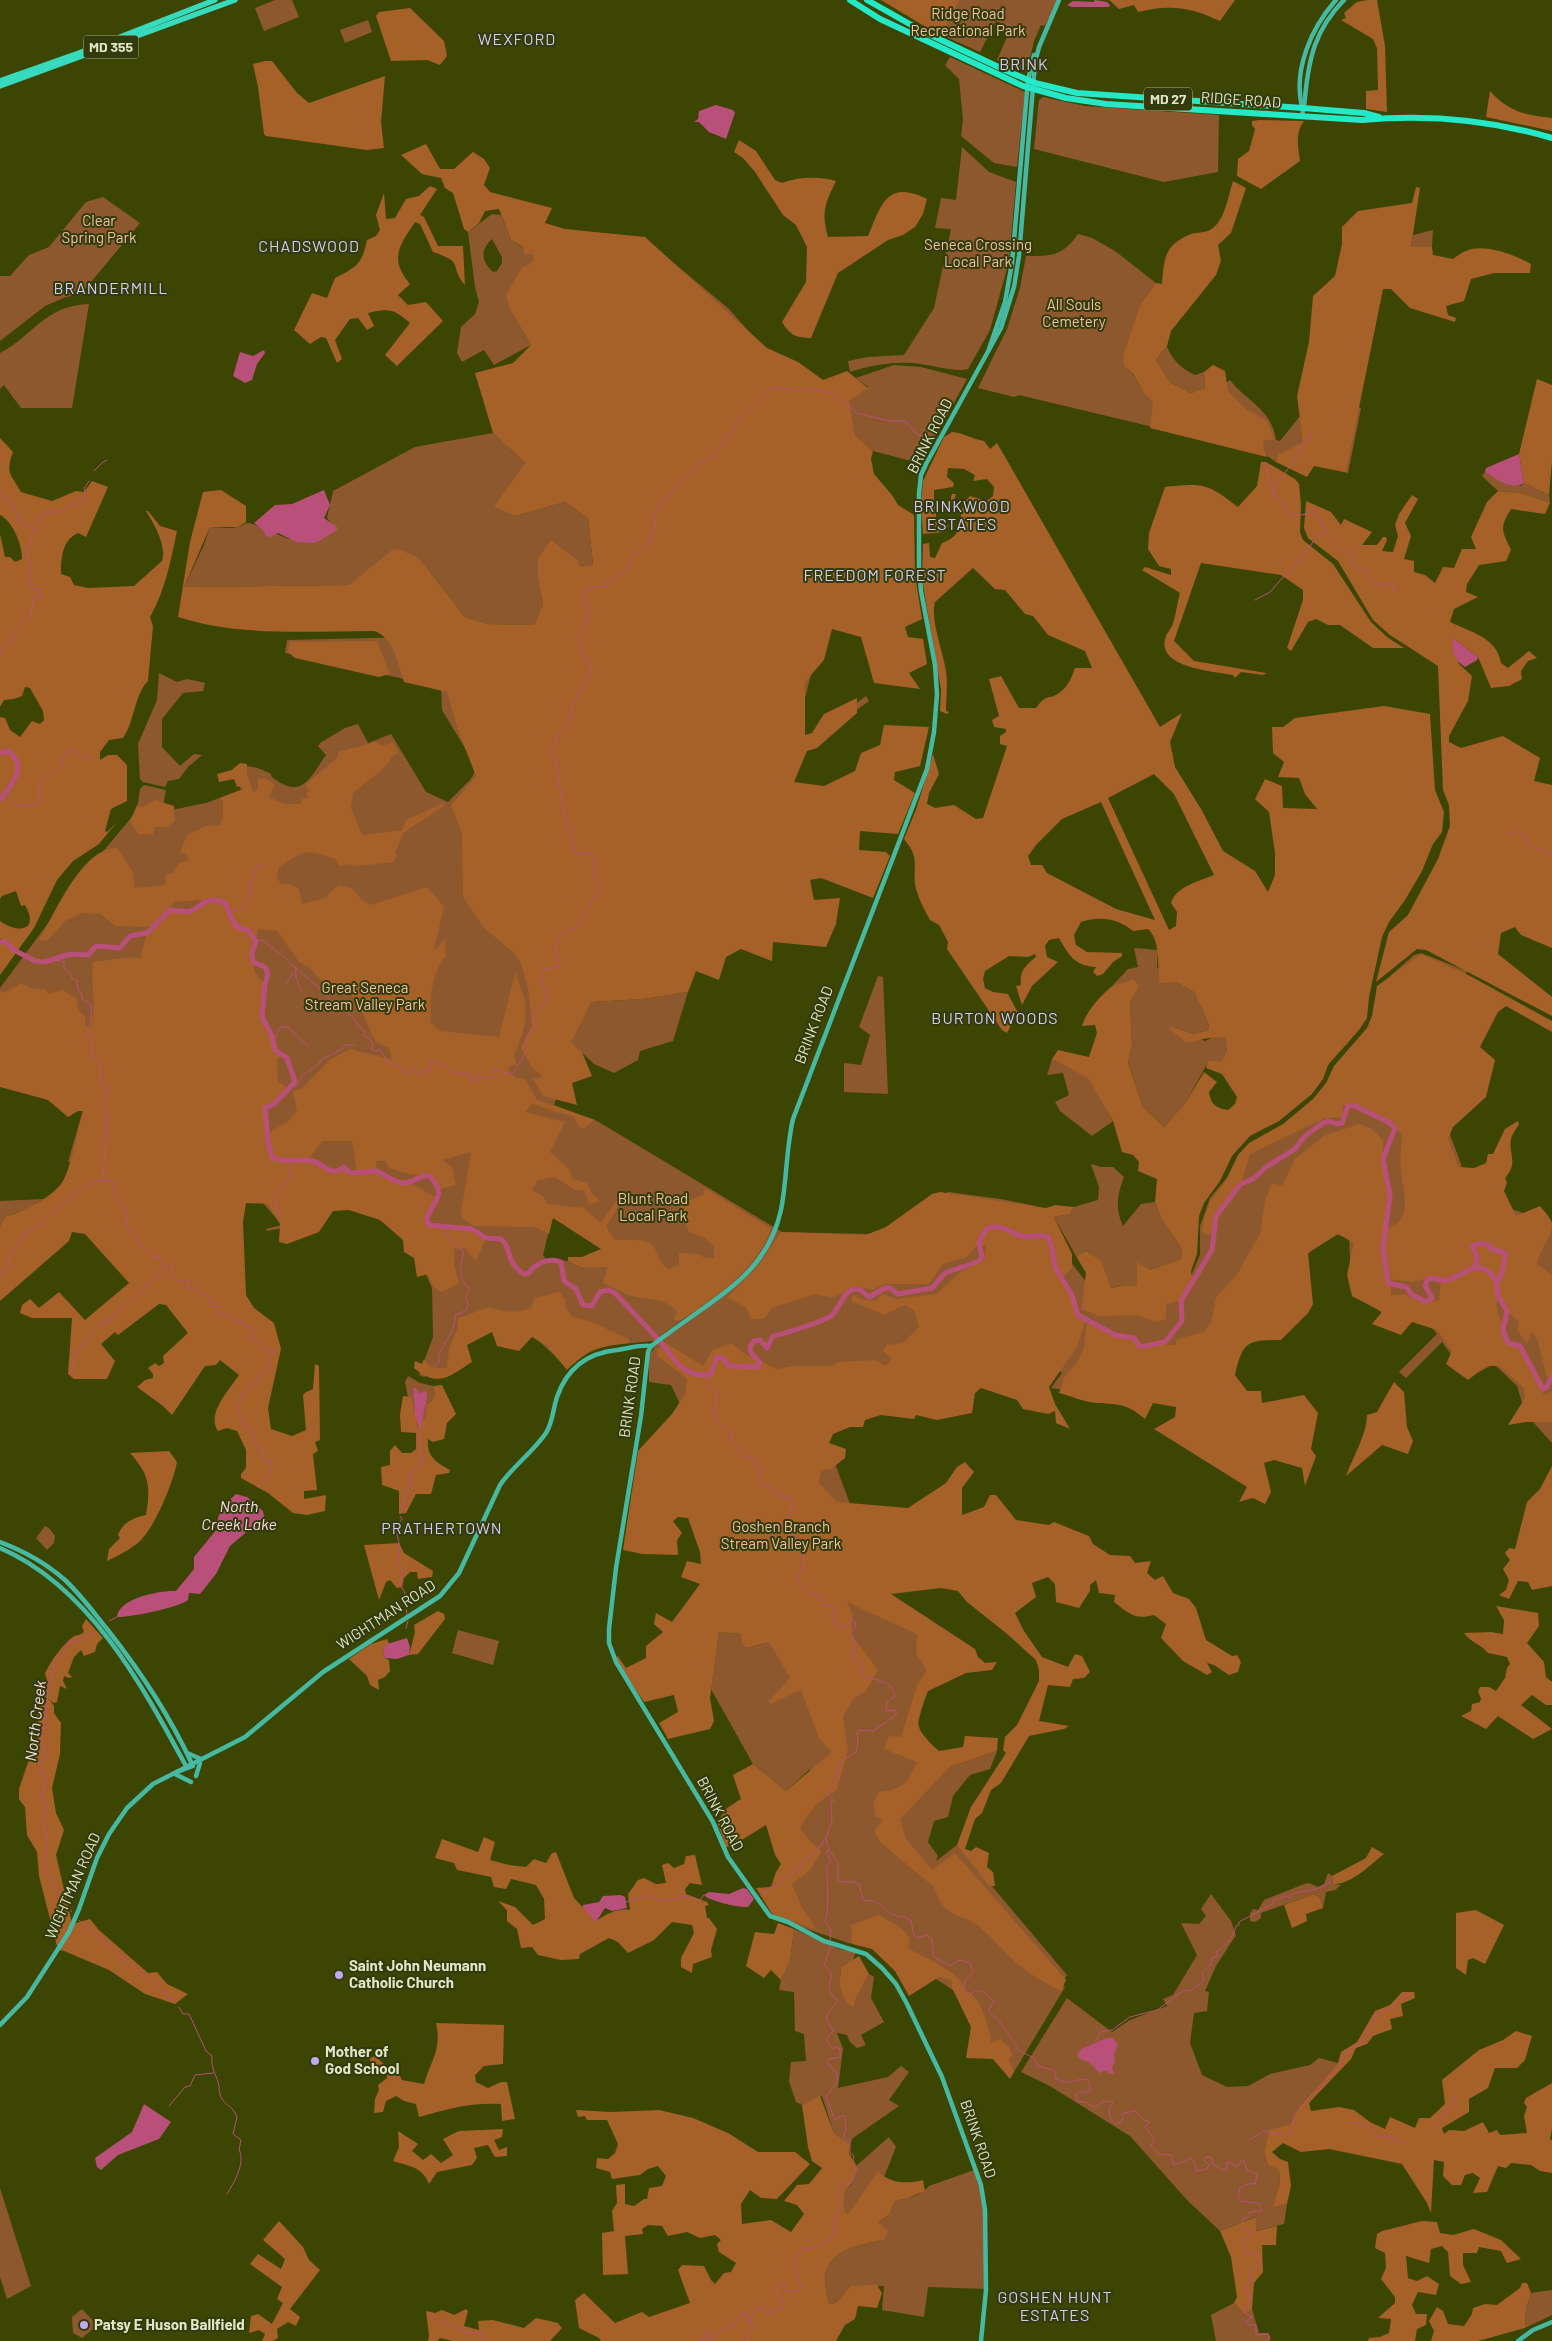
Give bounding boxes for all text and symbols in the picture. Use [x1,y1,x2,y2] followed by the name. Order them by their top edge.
[911,4,1026,39] park label: Ridge Road Recreational Park
[478,29,556,48] district label: WEXFORD
[84,36,138,58] road number: MD 355
[999,54,1049,73] district label: BRINK
[1200,87,1282,111] street label: RIDGE ROAD
[1144,88,1192,110] road number: MD 27
[62,211,137,246] park label: Clear Spring Park
[924,235,1032,270] park label: Seneca Crossing Local Park
[258,236,360,255] district label: CHADSWOOD
[54,278,168,297] district label: BRANDERMILL
[1042,295,1106,330] park label: All Souls Cemetery
[903,395,956,476] street label: BRINK ROAD
[913,496,1011,533] district label: BRINKWOOD ESTATES
[803,565,947,584] district label: FREEDOM FOREST
[305,978,426,1013] park label: Great Seneca Stream Valley Park
[790,983,836,1066] street label: BRINK ROAD
[931,1008,1059,1027] district label: BURTON WOODS
[618,1189,688,1224] park label: Blunt Road Local Park
[614,1355,644,1439] street label: BRINK ROAD
[201,1496,277,1533] water label: North Creek Lake
[721,1517,842,1552] park label: Goshen Branch Stream Valley Park
[381,1518,503,1537] district label: PRATHERTOWN
[333,1575,438,1653] street label: WIGHTMAN ROAD
[20,1679,49,1762] water label: North Creek
[694,1773,748,1854] street label: BRINK ROAD
[41,1830,104,1942] street label: WIGHTMAN ROAD
[349,1956,486,1991] place label: Saint John Neumann Catholic Church
[333,1969,345,1981] marker: Saint John Neumann Catholic Church
[325,2042,400,2077] place label: Mother of God School
[309,2055,321,2067] marker: Mother of God School
[957,2097,1001,2180] street label: BRINK ROAD
[997,2287,1113,2324] district label: GOSHEN HUNT ESTATES
[94,2315,245,2333] place label: Patsy E Huson Ballfield
[78,2319,90,2331] marker: Patsy E Huson Ballfield

